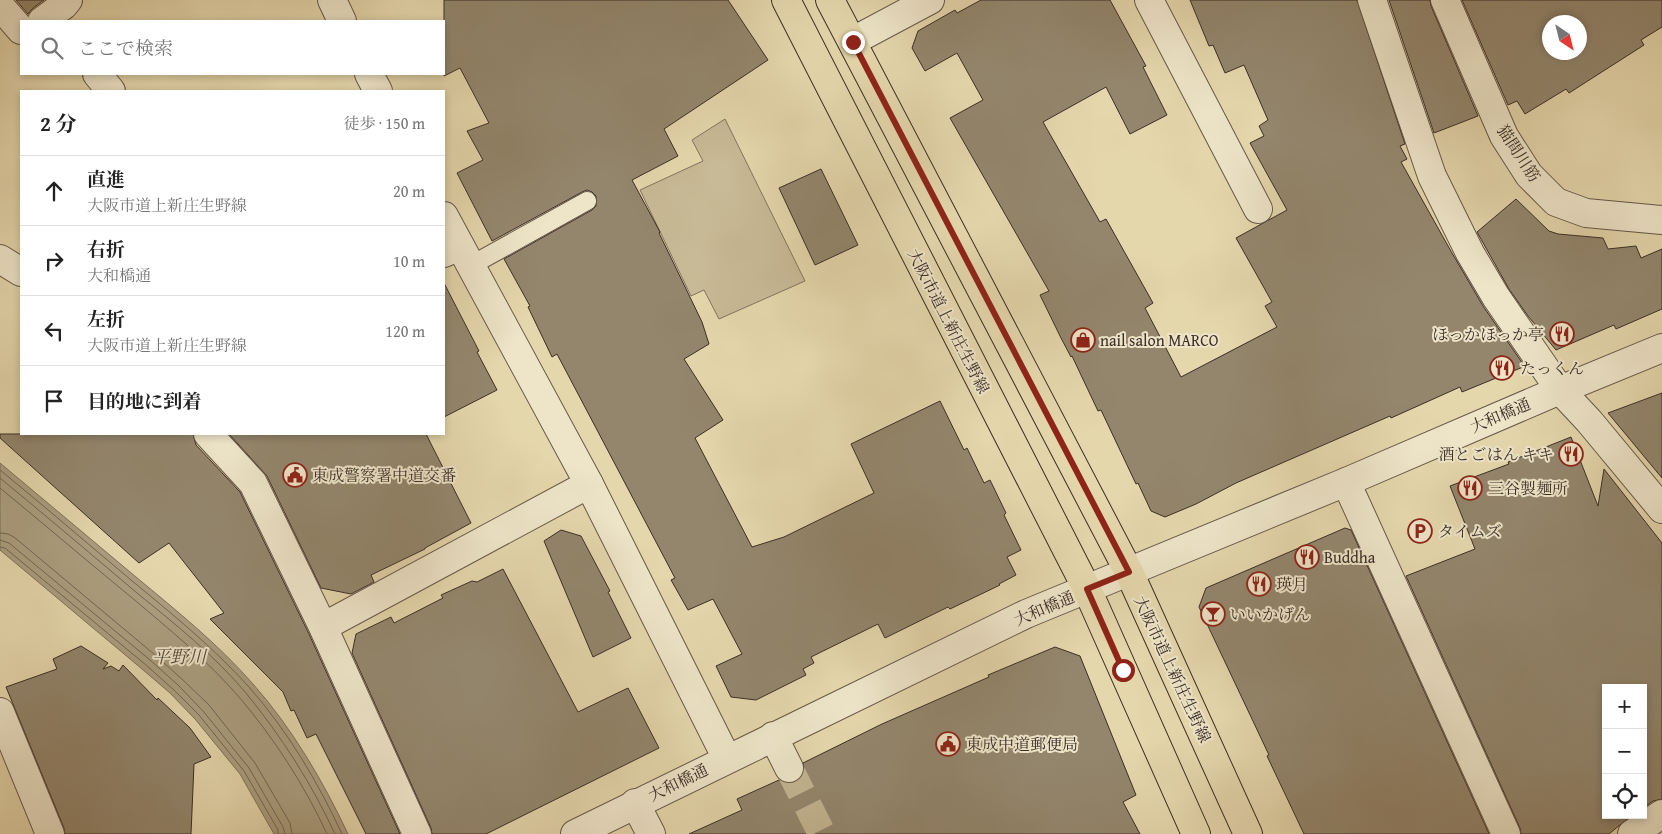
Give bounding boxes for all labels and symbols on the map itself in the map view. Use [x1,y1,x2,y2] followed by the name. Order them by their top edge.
[1542,15,1587,60] north arrow
[842,31,865,54] route end
[1492,120,1546,186] street label: 猫間川筋
[902,244,996,398] street label: 大阪市道上新庄生野線
[1549,321,1575,347] restaurant icon: ほっかほっか亭
[1432,322,1544,346] place label: ほっかほっか亭
[1070,327,1096,353] shop icon: nail salon MARCO
[1100,328,1219,352] place label: nail salon MARCO
[1489,355,1515,381] restaurant icon: たっくん
[1520,356,1584,380] place label: たっくん
[1466,391,1534,439] street label: 大和橋通
[1558,441,1584,467] restaurant icon: 酒とごはん キキ
[1438,442,1554,466] place label: 酒とごはん キキ
[282,462,308,488] public building icon: 東成警察署中道交番
[312,463,456,487] place label: 東成警察署中道交番
[1457,475,1483,501] restaurant icon: 三谷製麺所
[1488,476,1568,500] place label: 三谷製麺所
[1407,518,1433,544] parking icon: タイムズ
[1438,519,1502,543] place label: タイムズ
[1294,544,1320,570] restaurant icon: Buddha
[1324,545,1376,569] place label: Buddha
[1246,571,1272,597] restaurant icon: 瑛月
[1276,572,1308,596] place label: 瑛月
[1010,584,1078,632] street label: 大和橋通
[1128,591,1218,747] street label: 大阪市道上新庄生野線
[1200,601,1226,627] bar icon: いいかげん
[1230,602,1310,626] place label: いいかげん
[152,643,208,670] water label: 平野川
[1112,659,1135,682] route start
[935,731,961,757] public building icon: 東成中道郵便局
[966,732,1078,756] place label: 東成中道郵便局
[644,757,712,807] street label: 大和橋通

